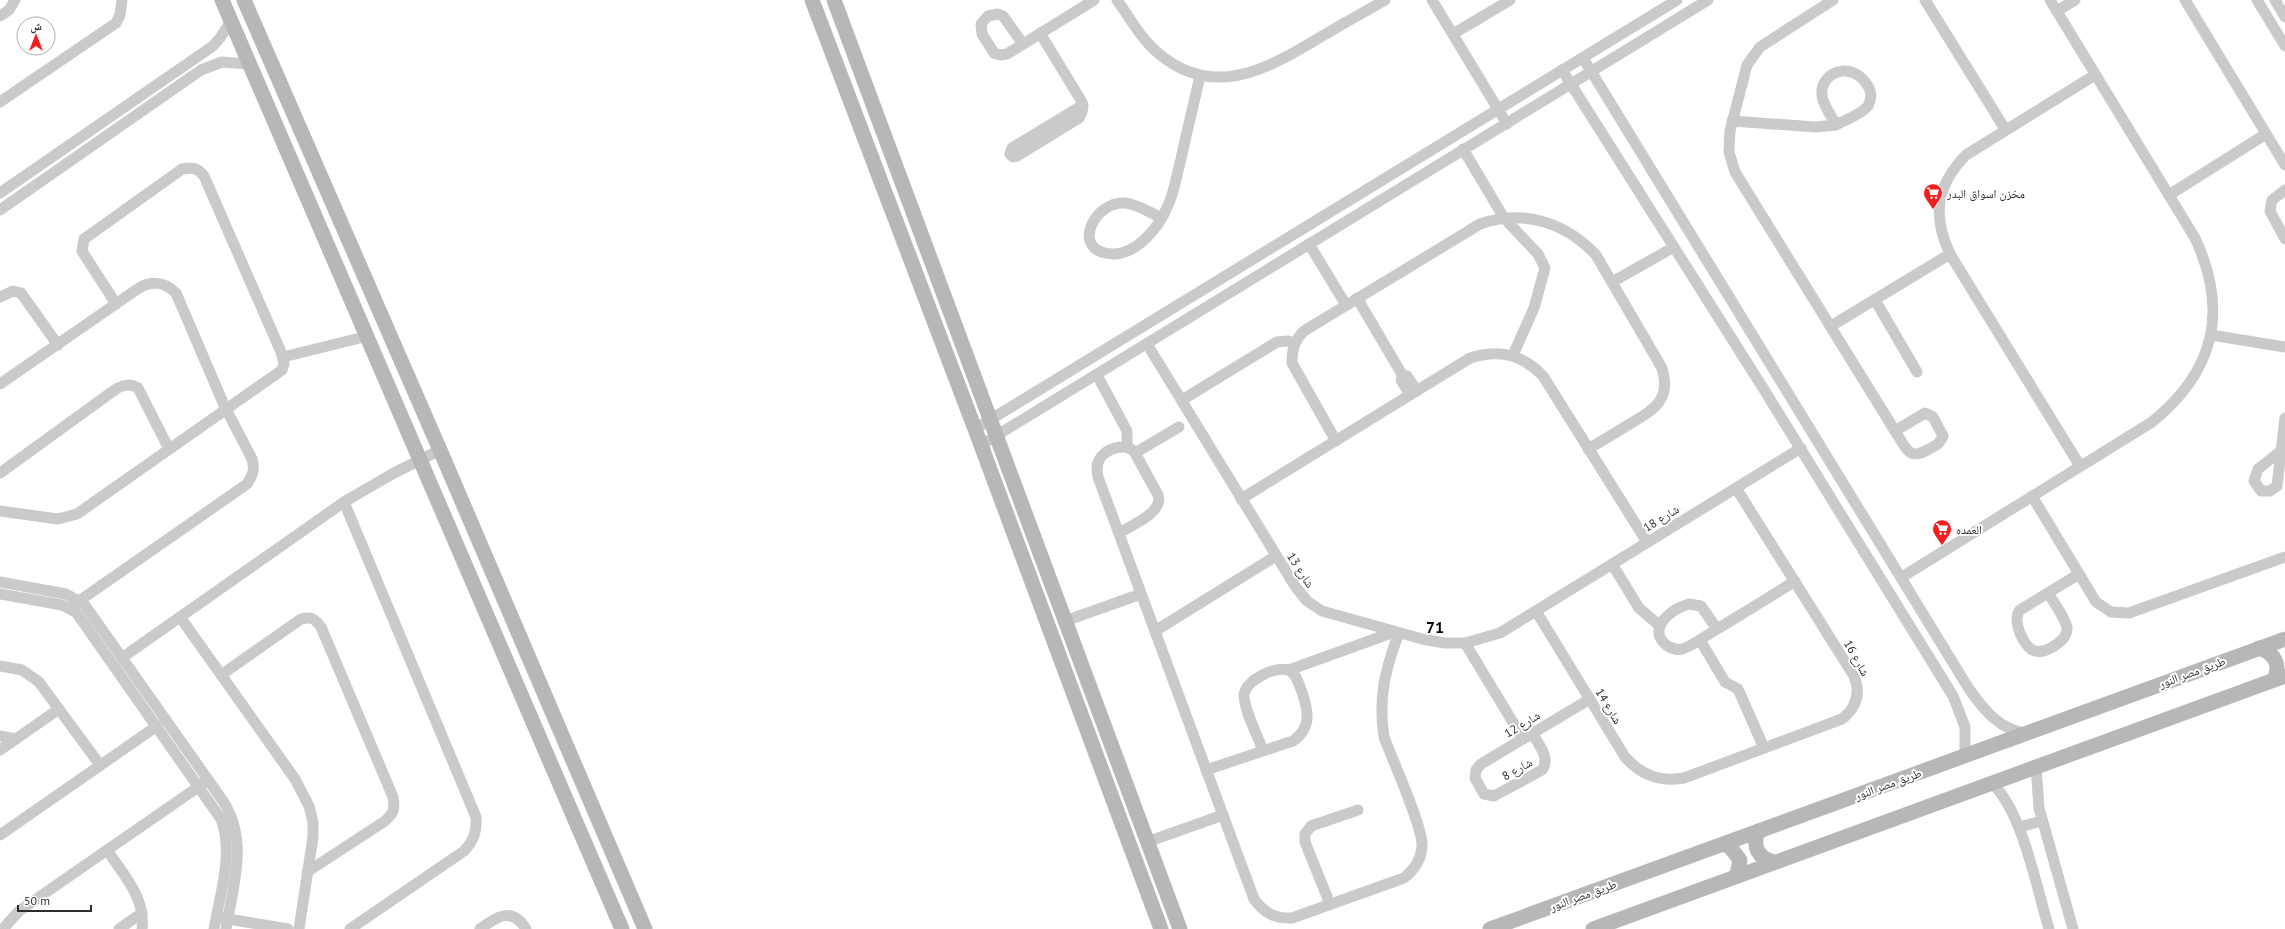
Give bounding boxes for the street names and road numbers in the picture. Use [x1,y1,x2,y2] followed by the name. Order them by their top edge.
[1640,501,1682,536] street label: شارع 18
[1283,550,1318,591] street label: شارع 13
[1840,637,1873,679] street label: شارع 16
[2156,653,2228,692] street label: طريق مصر النور
[1592,685,1626,727] street label: شارع 14
[1501,707,1543,741] street label: شارع 12
[1499,755,1535,784] street label: شارع 8
[1852,765,1924,804] street label: طريق مصر النور
[1547,876,1619,915] street label: طريق مصر النور

